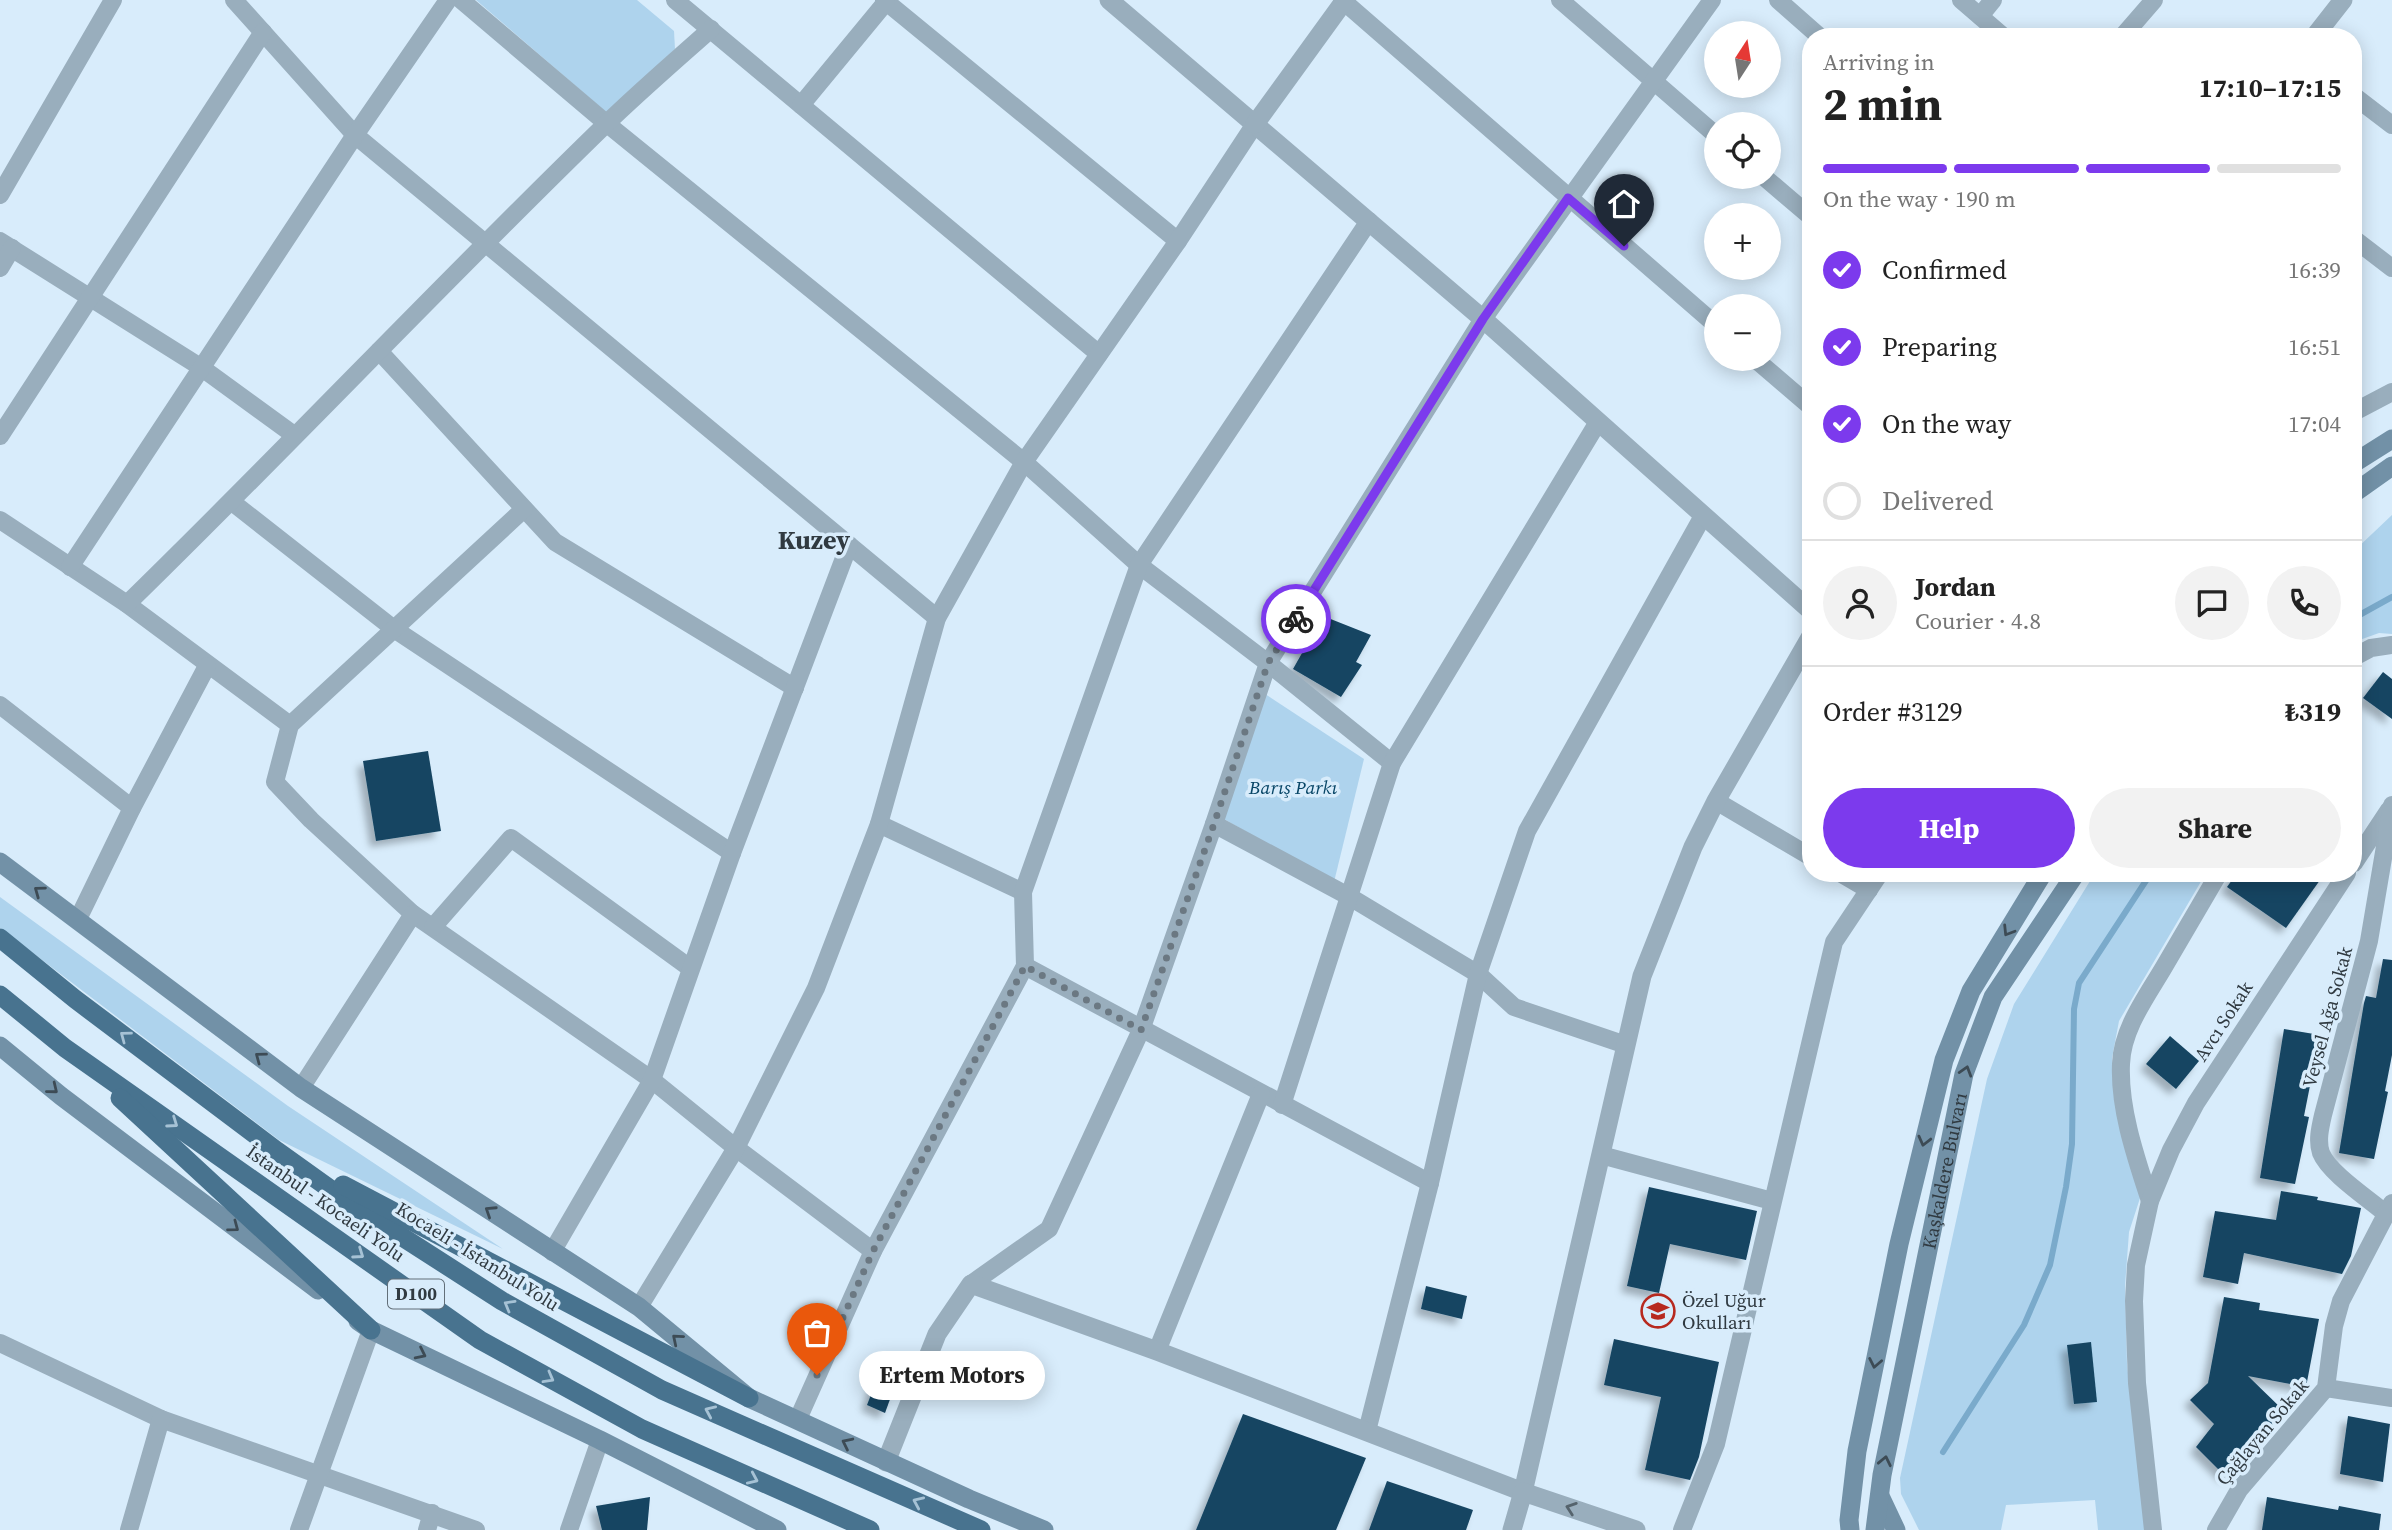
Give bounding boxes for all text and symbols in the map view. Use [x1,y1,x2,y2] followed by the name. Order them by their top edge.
[1704,21,1782,98] north arrow
[1704,21,1781,371] map controls
[1823,46,1935,78] text: Arriving in
[2199,70,2341,106] text: 17:10–17:15
[1823,72,1942,135] text: 2 min
[1704,112,1781,189] button: locate
[1594,174,1654,246] pin
[1823,183,2016,215] text: On the way · 190 m
[1605,185,1643,223] icon: home
[1704,203,1781,280] button: +
[1823,251,1861,289] icon: check
[1882,252,2007,288] text: Confirmed
[2288,254,2341,286] text: 16:39
[1704,294,1781,371] button: −
[1823,328,1861,366] icon: check
[1882,329,1997,365] text: Preparing
[2288,331,2341,363] text: 16:51
[1823,405,1861,443] icon: check
[1882,406,2011,442] text: On the way
[2288,408,2341,440] text: 17:04
[1882,483,1993,519] text: Delivered
[778,522,850,558] district label: Kuzey
[1823,566,1897,640] button: person
[2175,566,2249,640] button: chat
[2267,566,2341,640] button: phone
[1915,569,1996,605] text: Jordan
[1261,584,1331,654] courier
[1277,600,1315,638] icon: bike
[1915,605,2041,637] text: Courier · 4.8
[1823,694,1963,730] text: Order #3129
[2285,694,2341,730] text: ₺319
[1248,774,1338,800] park label: Barış Parkı
[1823,788,2075,868] button: Help
[2089,788,2341,868] button: Share
[35,886,47,899] one-way arrow
[2003,924,2016,937] one-way arrow
[2296,943,2358,1090] street label: Veysel Ağa Sokak
[2187,975,2259,1066] street label: Avcı Sokak
[120,1032,133,1045] one-way arrow
[255,1053,268,1066] one-way arrow
[1958,1065,1973,1077] one-way arrow
[44,1081,57,1093] one-way arrow
[1916,1090,1973,1251] street label: Kaşkaldere Bulvarı
[165,1115,178,1127] one-way arrow
[1918,1135,1932,1147] one-way arrow
[242,1138,410,1268] street label: İstanbul - Kocaeli Yolu
[391,1195,565,1317] street label: Kocaeli - İstanbul Yolu
[484,1206,497,1219] one-way arrow
[226,1219,238,1231] one-way arrow
[351,1246,364,1258] one-way arrow
[388,1280,444,1308] road number: D100
[1682,1287,1766,1335] place label: Özel Uğur Okulları
[1639,1292,1677,1330] school or university icon: Özel Uğur Okulları
[504,1300,517,1313] one-way arrow
[787,1303,847,1375] pin
[798,1314,836,1352] icon: bag
[673,1335,686,1347] one-way arrow
[414,1346,426,1360] one-way arrow
[859,1350,1044,1400] callout: Ertem Motors
[1868,1357,1883,1369] one-way arrow
[879,1359,1025,1391] text: Ertem Motors
[542,1370,555,1383] one-way arrow
[2210,1373,2315,1491] street label: Çağlayan Sokak
[705,1405,717,1419] one-way arrow
[842,1438,854,1452] one-way arrow
[1876,1455,1891,1467] one-way arrow
[746,1471,758,1485] one-way arrow
[913,1497,925,1511] one-way arrow
[1565,1502,1578,1516] one-way arrow

